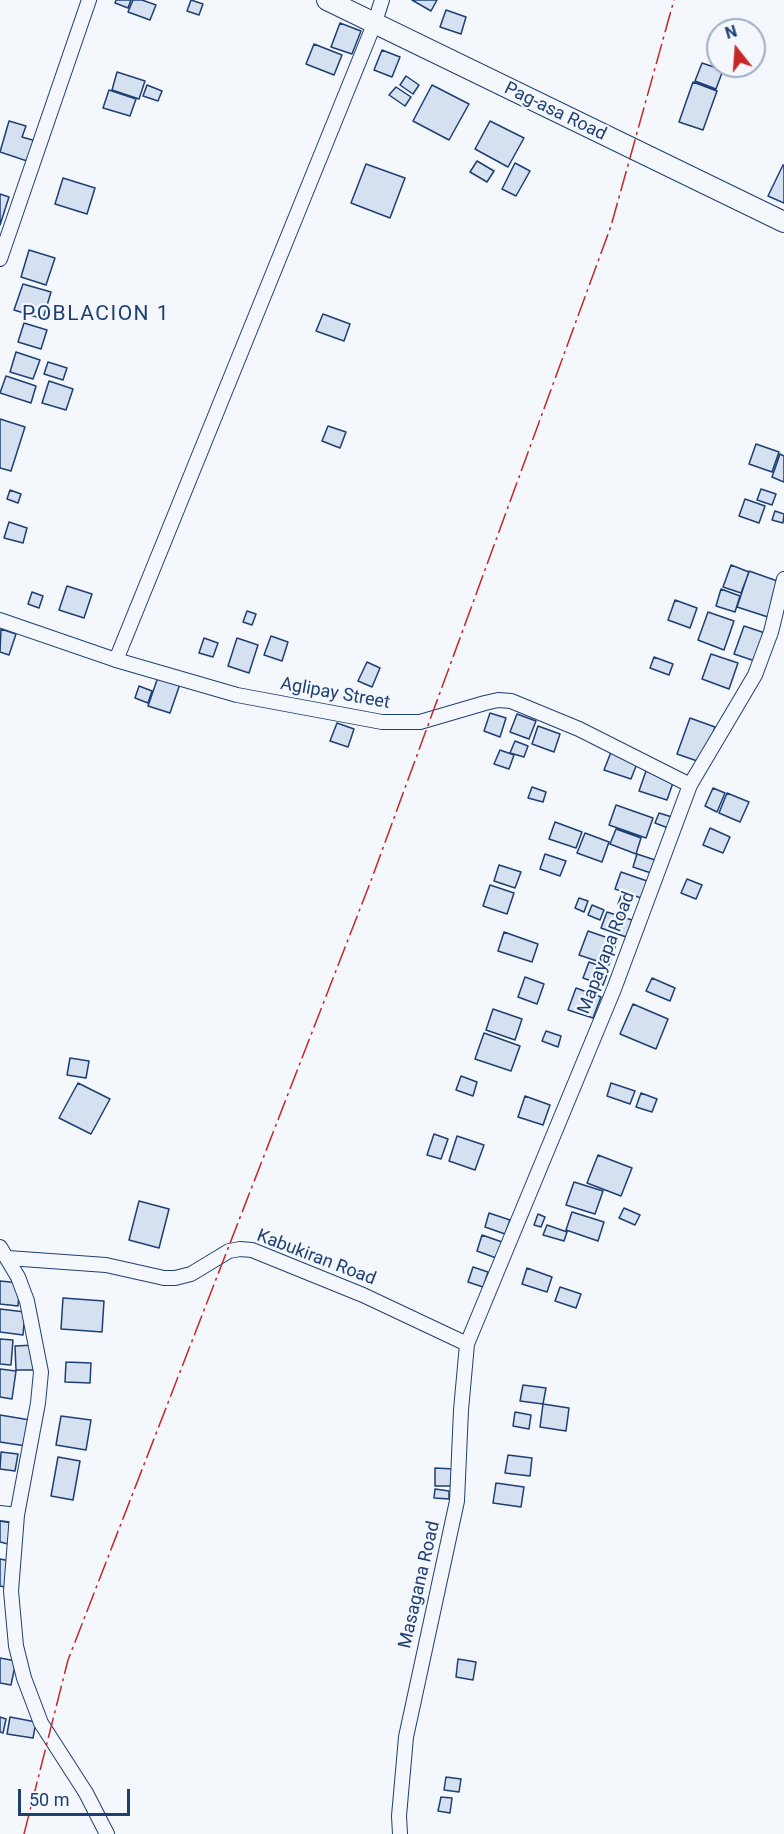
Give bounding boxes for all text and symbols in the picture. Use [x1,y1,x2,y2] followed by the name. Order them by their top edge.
[706,18,766,78] north arrow
[723,21,739,43] text: N
[500,78,610,146] street label: Pag-asa Road
[22,302,170,328] district label: POBLACION 1
[279,674,391,714] street label: Aglipay Street
[574,889,640,1017] street label: Mapayapa Road
[253,1225,379,1291] street label: Kabukiran Road
[395,1519,445,1651] street label: Masagana Road
[21,1777,134,1815] scale bar
[29,1789,69,1810] text: 50 m

